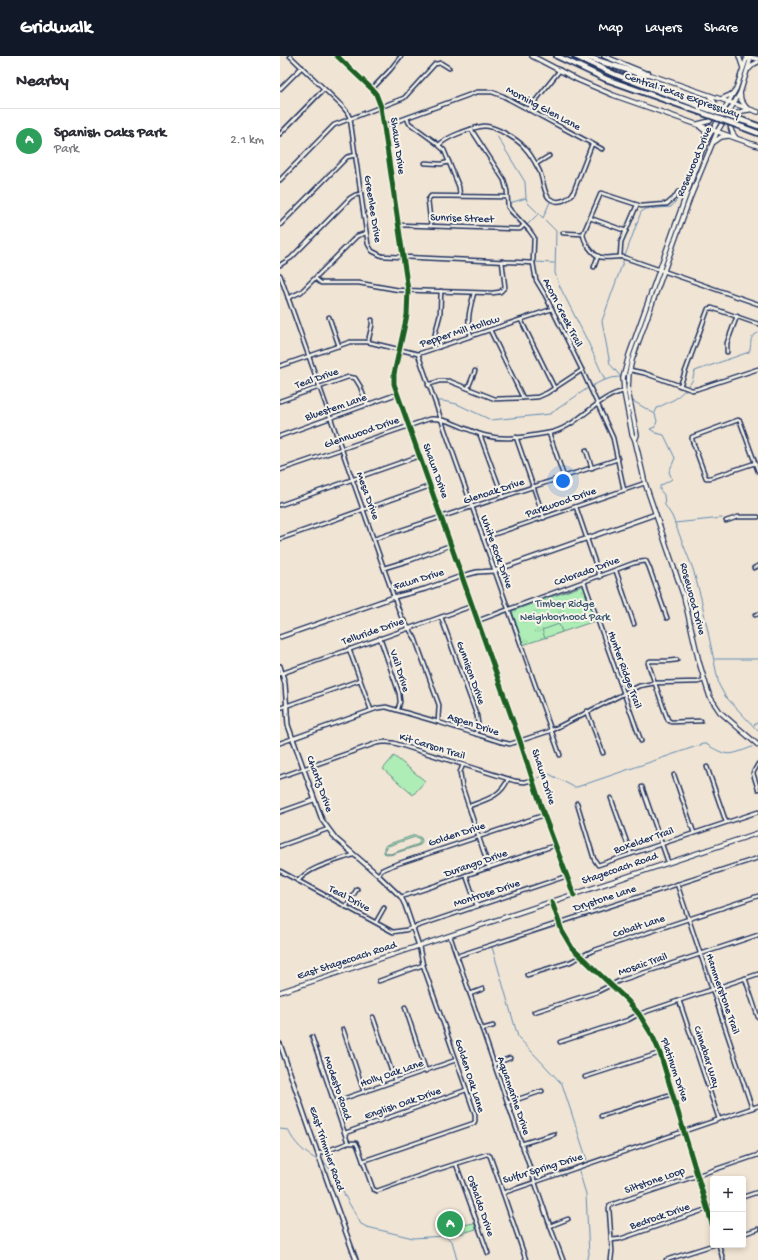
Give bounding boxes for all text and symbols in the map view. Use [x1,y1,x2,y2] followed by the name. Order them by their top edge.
[20,17,92,40] text: Gridwalk
[599,20,623,37] text: Map
[645,20,682,37] text: Layers
[704,20,738,37] text: Share
[623,71,742,121] street label: Central Texas Expressway
[16,72,69,92] text: Nearby
[504,84,583,134] street label: Morning Glen Lane
[387,117,407,176] street label: Shawn Drive
[54,124,166,142] text: Spanish Oaks Park
[675,125,715,198] street label: Rosewood Drive
[25,133,33,148] text: A
[230,133,264,148] text: 2.1 km
[54,142,79,157] text: Park
[361,175,383,244] street label: Greenlee Drive
[430,212,495,226] street label: Sunrise Street
[540,277,585,350] street label: Acorn Creek Trail
[418,313,502,351] street label: Pepper Mill Hollow
[293,366,341,392] street label: Teal Drive
[303,392,369,425] street label: Bluestem Lane
[323,414,401,451] street label: Glennwood Drive
[420,442,451,500] street label: Shawn Drive
[353,470,381,522] street label: Mesa Drive
[553,471,573,491] your location
[462,476,526,508] street label: Glenoak Drive
[523,485,598,521] street label: Parkwood Drive
[477,514,515,591] street label: White Rock Drive
[553,555,622,589] street label: Colorado Drive
[677,562,707,637] street label: Rosewood Drive
[391,567,446,594] street label: Fawn Drive
[520,599,611,624] park label: Timber Ridge Neighborhood Park
[339,616,406,649] street label: Telluride Drive
[604,630,644,711] street label: Hunter Ridge Trail
[453,640,487,707] street label: Gunnison Drive
[386,647,412,694] street label: Vail Drive
[446,711,501,739] street label: Aspen Drive
[398,731,467,763] street label: Kit Carson Trail
[528,748,558,806] street label: Shawn Drive
[303,754,335,814] street label: Chantz Drive
[427,820,487,850] street label: Golden Drive
[611,825,676,857] street label: Boxelder Trail
[442,847,510,881] street label: Durango Drive
[580,850,661,888] street label: Stagecoach Road
[452,878,522,910] street label: Montrose Drive
[325,883,372,915] street label: Teal Drive
[571,883,638,915] street label: Drystone Lane
[611,913,667,941] street label: Cobalt Lane
[296,939,400,983] street label: East Stagecoach Road
[617,951,670,979] street label: Mosaic Trail
[703,952,742,1036] street label: Hammerstone Trail
[690,1025,722,1090] street label: Cinnabar Way
[657,1036,691,1104] street label: Platinum Drive
[452,1038,487,1114] street label: Golden Oak Lane
[321,1055,354,1123] street label: Modesto Road
[494,1055,532,1137] street label: Aquamarine Drive
[359,1057,426,1090] street label: Holly Oak Lane
[363,1085,443,1123] street label: English Oak Drive
[306,1105,347,1194] street label: East Trimmier Road
[501,1150,585,1187] street label: Sulfur Spring Drive
[623,1165,687,1197] street label: Siltstone Loop
[464,1174,496,1238] street label: Osbaldo Drive
[710,1176,746,1248] map controls
[710,1176,746,1212] button: +
[628,1201,692,1233] street label: Bedrock Drive
[437,1209,463,1239] pin: A
[710,1212,746,1248] button: −

